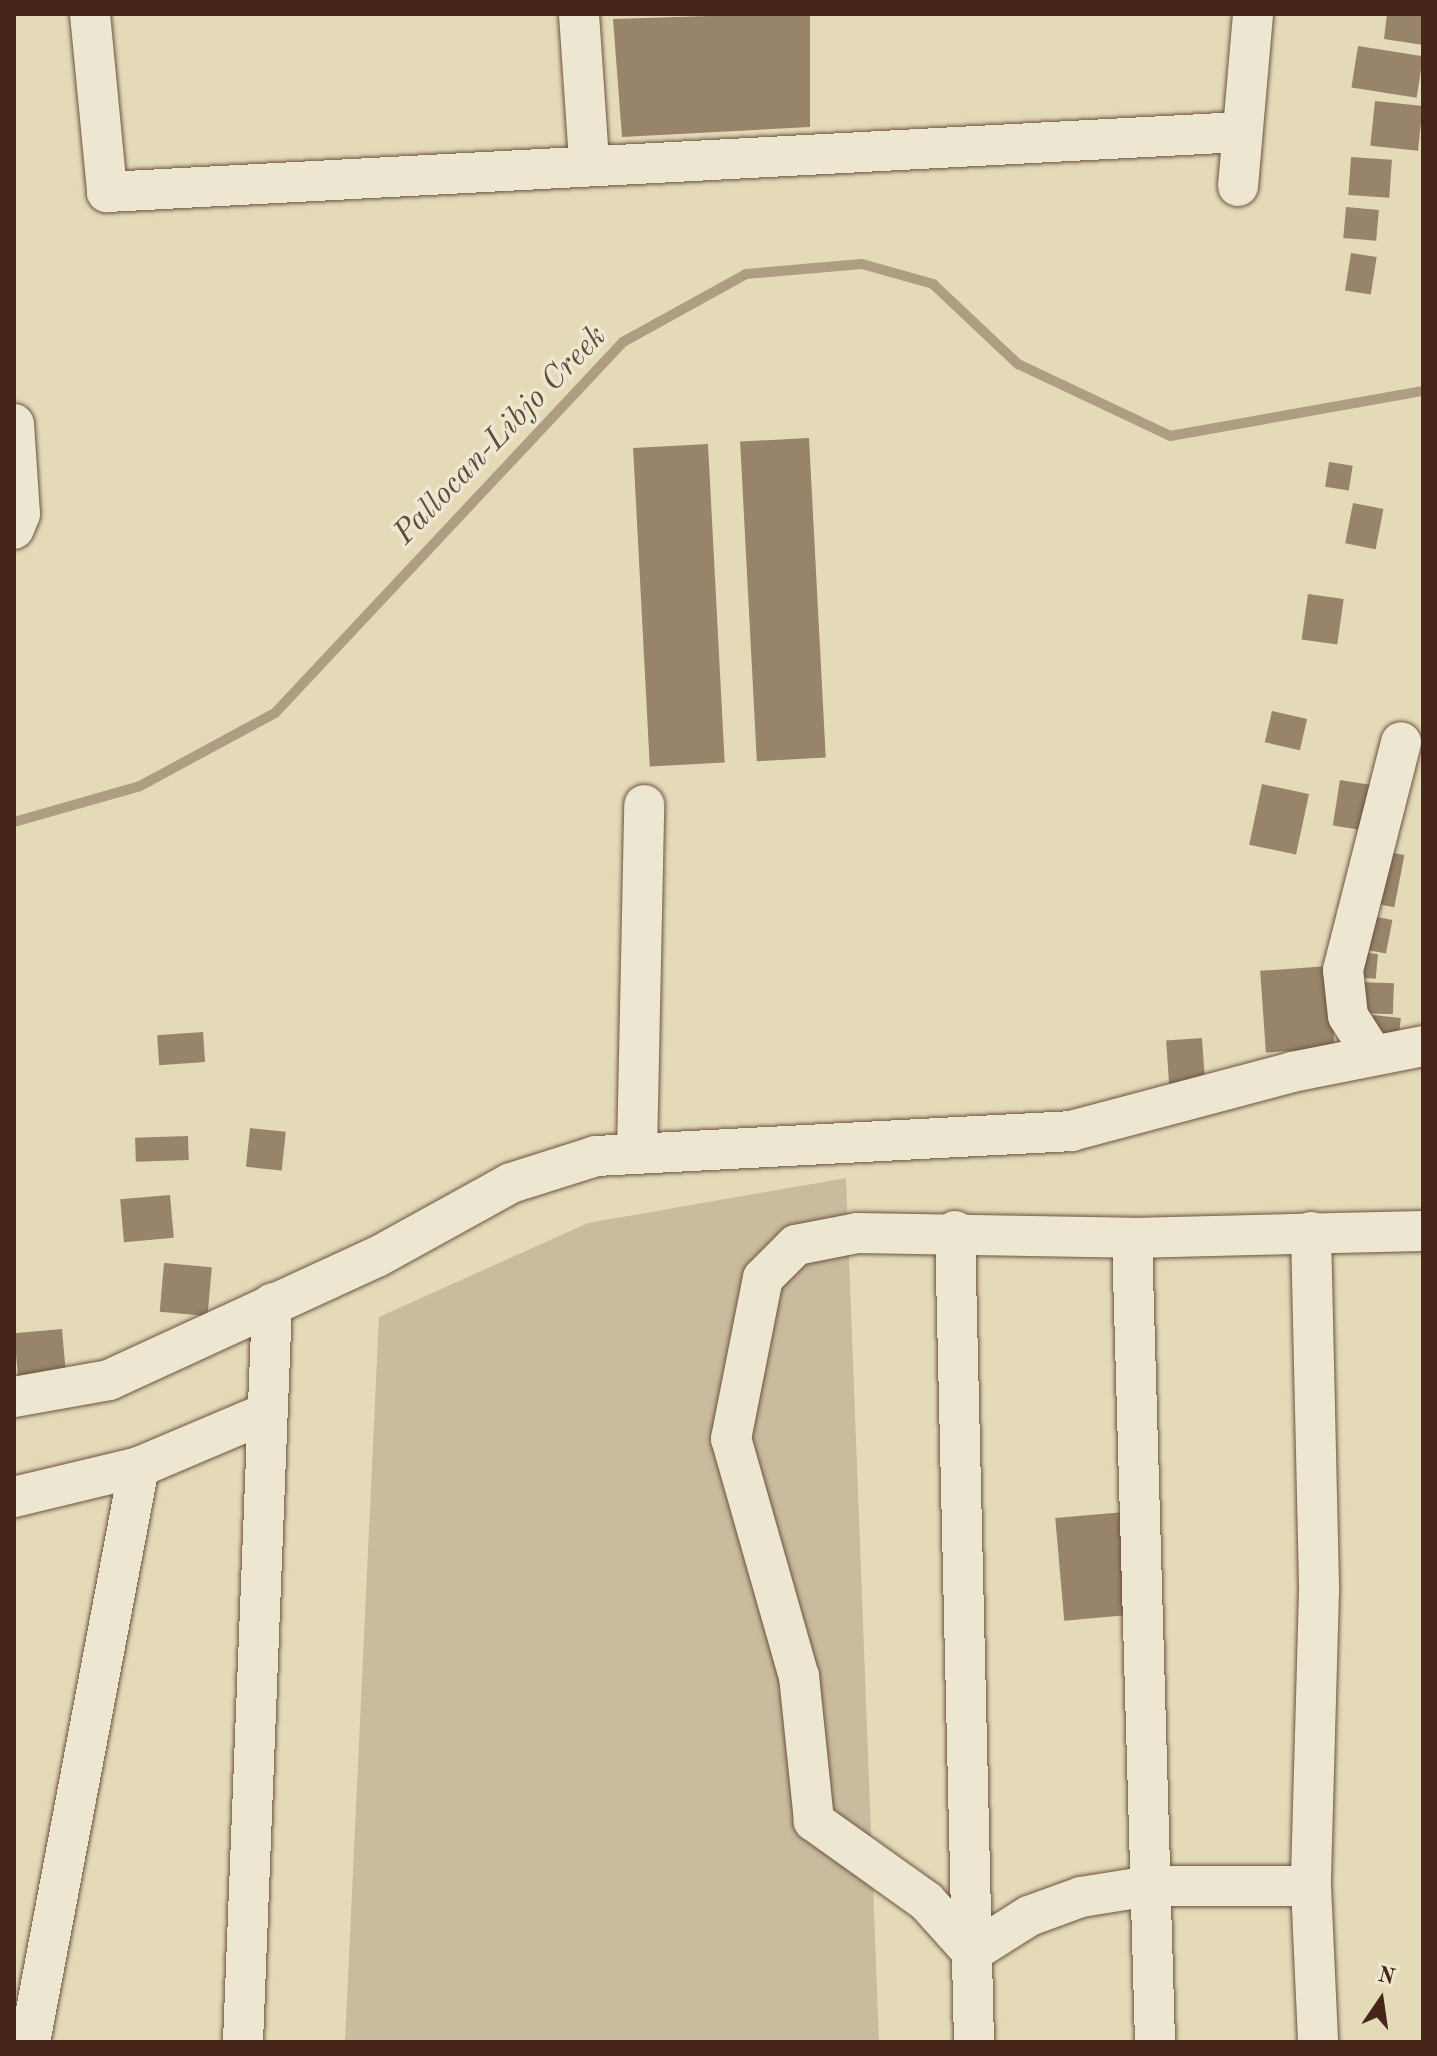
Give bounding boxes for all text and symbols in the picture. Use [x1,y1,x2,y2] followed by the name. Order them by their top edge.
[386,318,616,554] water label: Pallocan-Libjo Creek
[1341,1960,1421,2040] north arrow
[1376,1964,1397,1989] text: N

